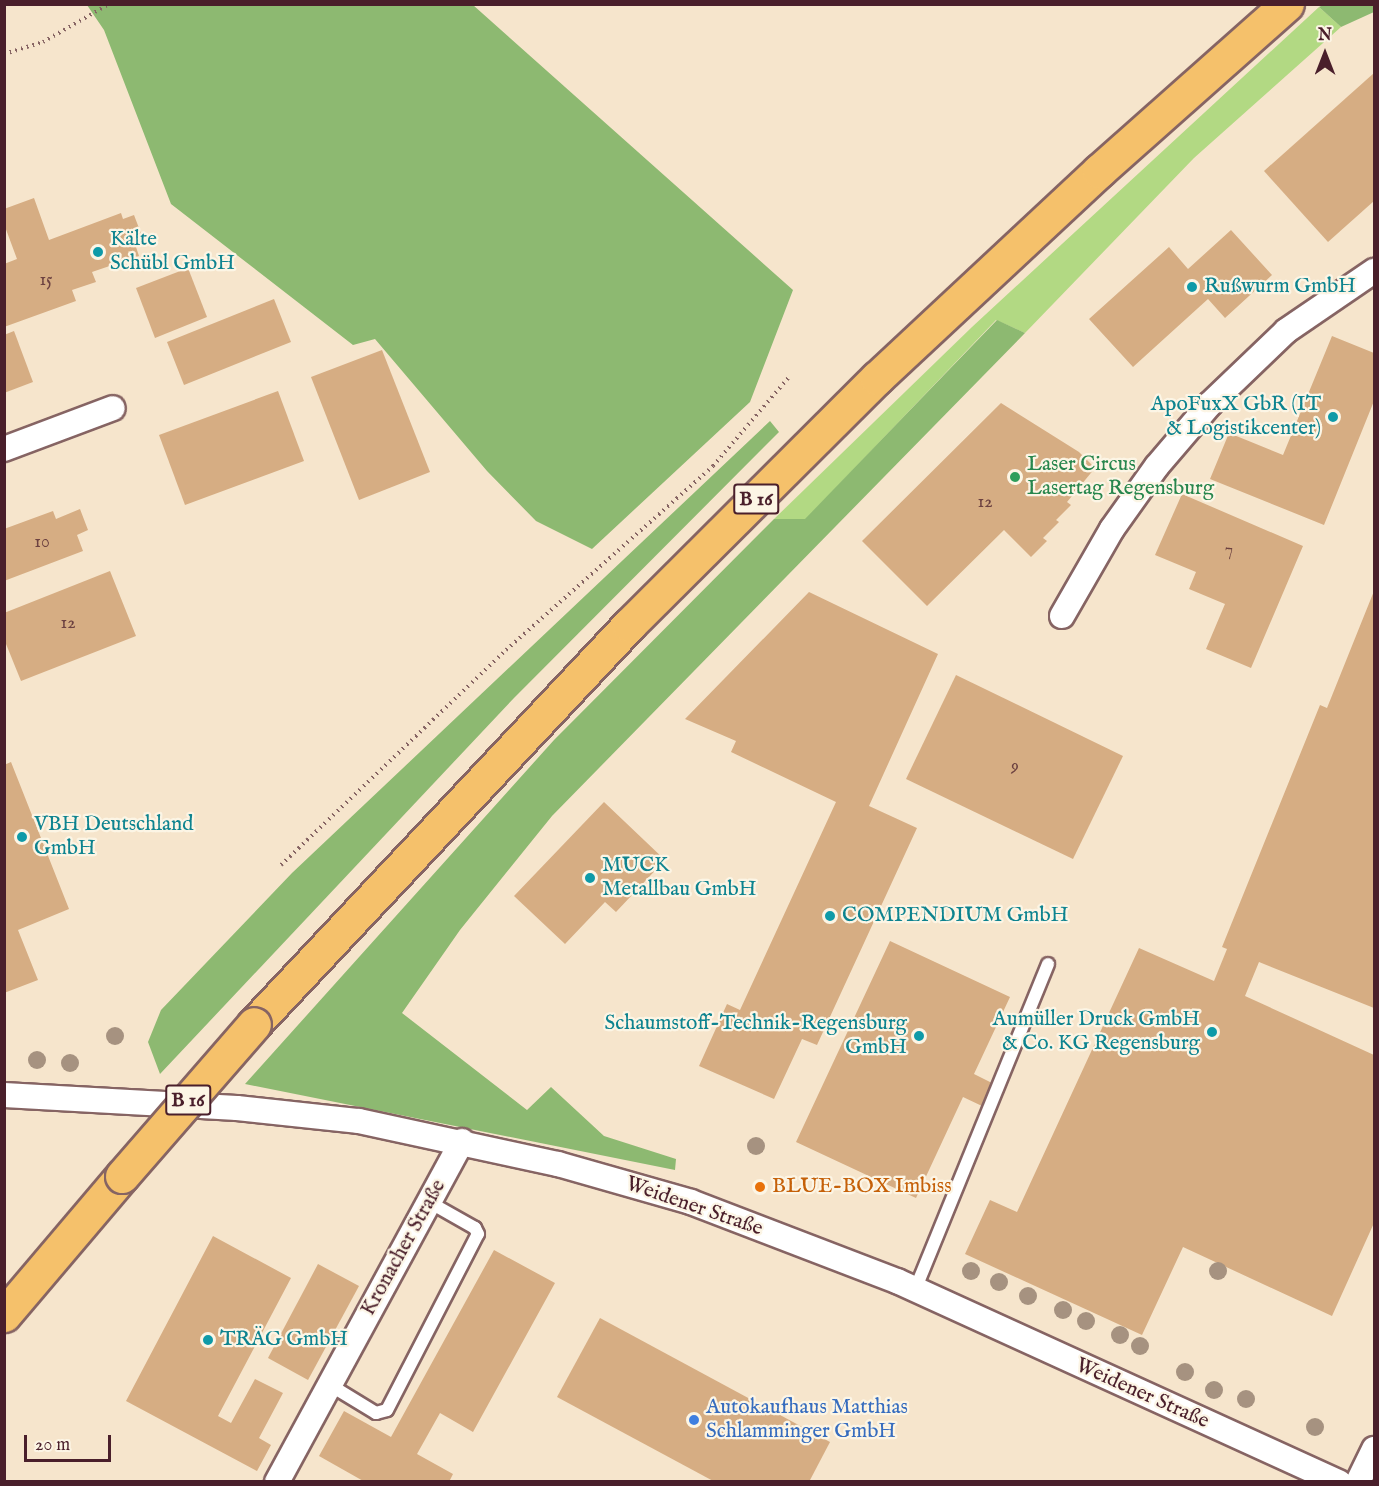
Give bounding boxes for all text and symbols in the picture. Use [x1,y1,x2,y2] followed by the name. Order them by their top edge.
[1295,24,1355,84] north arrow
[1318,26,1332,46] text: N
[110,227,235,277] place label: Kälte Schübl GmbH
[91,245,105,259] marker: Kälte Schübl GmbH
[39,270,53,292] house number: 15
[1204,274,1356,300] place label: Rußwurm GmbH
[1185,280,1199,294] marker: Rußwurm GmbH
[1151,392,1321,442] place label: ApoFuxX GbR (IT & Logistikcenter)
[1326,410,1340,424] marker: ApoFuxX GbR (IT & Logistikcenter)
[1027,452,1214,502] place label: Laser Circus Lasertag Regensburg
[1008,470,1022,484] marker: Laser Circus Lasertag Regensburg
[732,482,780,516] road number: B 16
[977,492,993,514] house number: 12
[34,532,50,554] house number: 10
[1225,540,1233,562] house number: 7
[60,613,76,635] house number: 12
[1011,756,1019,778] house number: 9
[34,812,193,862] place label: VBH Deutschland GmbH
[15,830,29,844] marker: VBH Deutschland GmbH
[602,853,757,903] place label: MUCK Metallbau GmbH
[583,871,597,885] marker: MUCK Metallbau GmbH
[842,903,1068,929] place label: COMPENDIUM GmbH
[823,909,837,923] marker: COMPENDIUM GmbH
[993,1007,1200,1057] place label: Aumüller Druck GmbH & Co. KG Regensburg
[604,1011,907,1061] place label: Schaumstoff-Technik-Regensburg GmbH
[1205,1025,1219,1039] marker: Aumüller Druck GmbH & Co. KG Regensburg
[912,1029,926,1043] marker: Schaumstoff-Technik-Regensburg GmbH
[164,1083,212,1117] road number: B 16
[622,1172,766,1242] street label: Weidener Straße
[772,1174,952,1200] place label: BLUE-BOX Imbiss
[356,1176,452,1320] street label: Kronacher Straße
[753,1180,767,1194] marker: BLUE-BOX Imbiss
[220,1327,348,1353] place label: TRÄG GmbH
[201,1333,215,1347] marker: TRÄG GmbH
[1071,1353,1213,1435] street label: Weidener Straße
[706,1395,908,1445] place label: Autokaufhaus Matthias Schlamminger GmbH
[687,1413,701,1427] marker: Autokaufhaus Matthias Schlamminger GmbH
[27,1423,114,1461] scale bar
[35,1434,70,1457] text: 20 m

